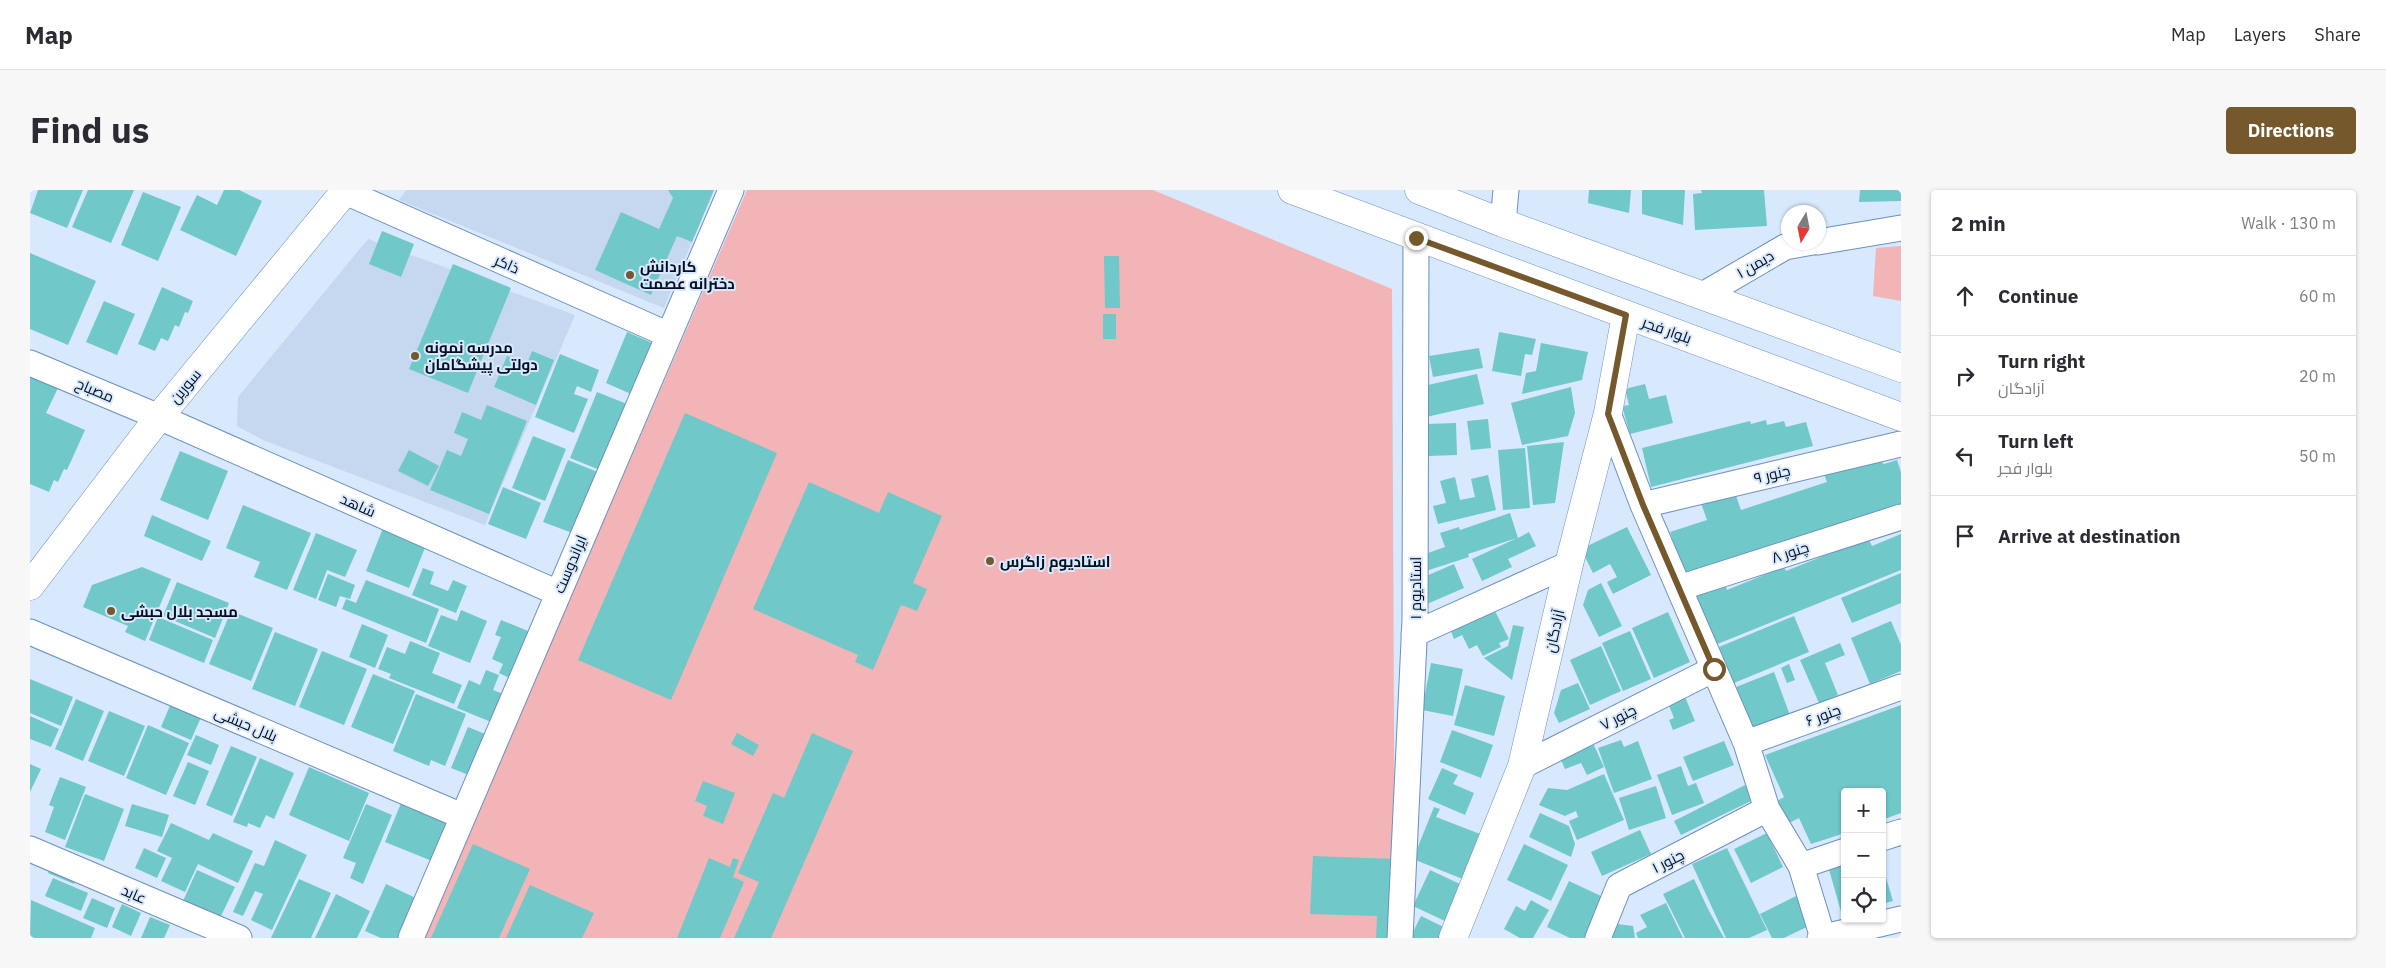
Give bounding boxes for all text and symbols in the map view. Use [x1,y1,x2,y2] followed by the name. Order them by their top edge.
[25,19,73,51] text: Map
[2171,23,2206,46] text: Map
[2234,23,2286,46] text: Layers
[2314,23,2361,46] text: Share
[30,107,149,153] text: Find us
[2226,107,2356,154] button: Directions
[1781,205,1826,250] north arrow
[1951,209,2006,237] text: 2 min
[2241,213,2336,233] text: Walk · 130 m
[1405,227,1428,250] route end
[1733,246,1778,283] street label: دیمن ۱
[491,250,522,278] street label: ذاکر
[640,257,735,293] place label: کاردانش دخترانه عصمت
[624,269,636,281] marker: کاردانش دخترانه عصمت
[1951,282,1979,310] icon: ahead
[1998,284,2078,308] text: Continue
[2299,286,2336,306] text: 60 m
[1639,312,1694,348] street label: بلوار فجر
[425,338,538,376] place label: مدرسه نمونه دولتی پیشگامان
[1998,349,2085,373] text: Turn right
[409,350,421,362] marker: مدرسه نمونه دولتی پیشگامان
[1951,362,1979,390] icon: right
[165,365,206,408] street label: سورین
[2299,366,2336,386] text: 20 m
[72,373,117,408] street label: مصباح
[1998,378,2045,398] text: آزادگان
[1998,429,2074,453] text: Turn left
[1951,442,1979,470] icon: left
[2299,446,2336,466] text: 50 m
[1998,458,2053,478] text: بلوار فجر
[1752,461,1792,488] street label: چنور ۹
[337,489,379,521] street label: شاهد
[1951,522,1979,550] icon: arrive
[1998,524,2181,548] text: Arrive at destination
[549,532,591,596] street label: ایراندوست
[1769,537,1811,568] street label: چنور ۸
[1000,552,1110,572] place label: استادیوم زاگرس
[984,555,996,567] marker: استادیوم زاگرس
[1406,557,1426,619] street label: استادیوم ۱
[121,602,238,621] place label: مسجد بلال حبشی
[105,605,117,617] marker: مسجد بلال حبشی
[1540,608,1569,655] street label: آزادگان
[1703,658,1726,681] route start
[1597,700,1640,735] street label: چنور ۷
[1803,700,1844,731] street label: چنور ۶
[211,702,280,747] street label: بلال حبشی
[1841,788,1886,923] map controls
[1841,788,1886,833] button: +
[1841,833,1886,878] button: −
[1649,845,1688,878] street label: چنور ۱
[1841,878,1886,923] button: locate
[119,880,149,908] street label: عابد

